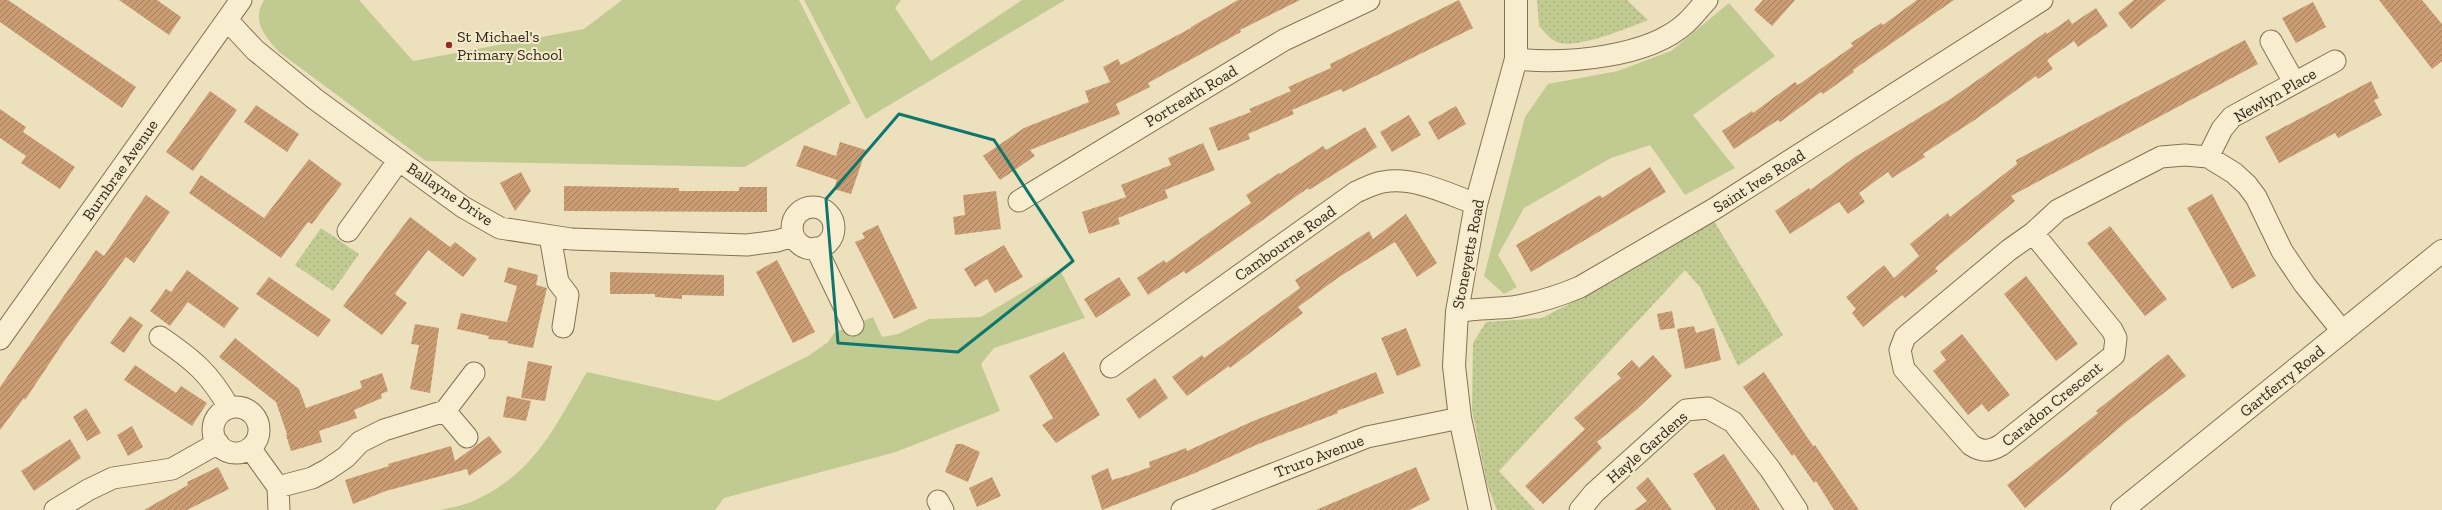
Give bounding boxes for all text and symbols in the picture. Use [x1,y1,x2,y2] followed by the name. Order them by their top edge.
[457,27,563,64] place label: St Michael's Primary School
[444,40,454,50] marker: St Michael's Primary School
[1141,61,1241,131] street label: Portreath Road
[2230,64,2320,126] street label: Newlyn Place
[78,116,162,224] street label: Burnbrae Avenue
[1710,145,1809,217] street label: Saint Ives Road
[403,158,497,230] street label: Ballayne Drive
[1448,197,1488,311] street label: Stoneyetts Road
[1231,201,1339,285] street label: Cambourne Road
[2236,341,2328,421] street label: Gartferry Road
[1998,358,2106,450] street label: Caradon Crescent
[1603,407,1691,487] street label: Hayle Gardens
[1272,430,1366,482] street label: Truro Avenue

